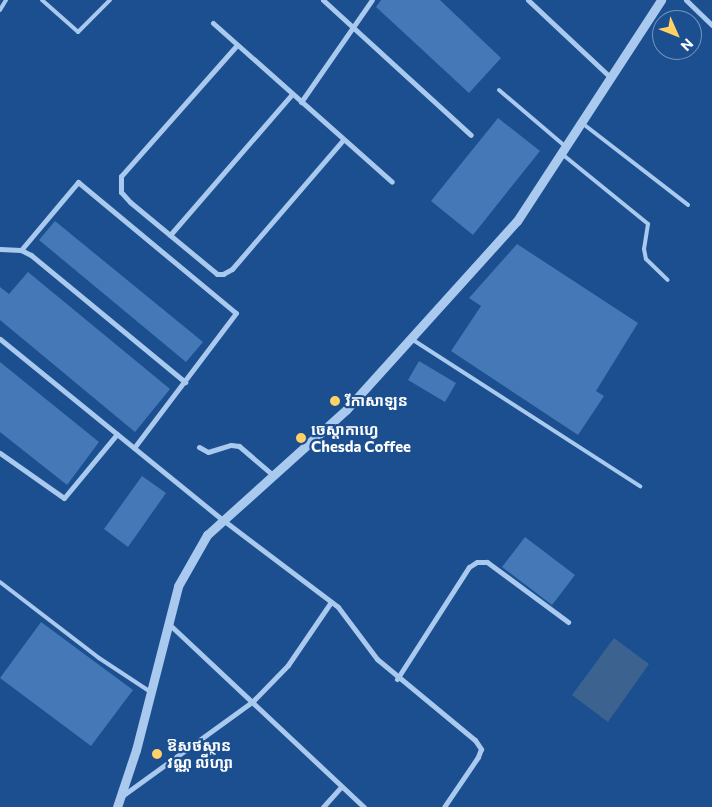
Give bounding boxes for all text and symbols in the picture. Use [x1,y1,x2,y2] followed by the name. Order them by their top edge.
[652,10,702,60] north arrow
[678,35,697,55] text: N
[345,392,408,410] place label: រីកាសាឡន
[329,395,341,407] marker: រីកាសាឡន
[311,420,411,455] place label: ចេស្ដាកាហ្វេ Chesda Coffee
[295,432,307,444] marker: ចេស្ដាកាហ្វេ Chesda Coffee
[167,736,233,771] place label: ឱសថស្ថាន វណ្ណ លីហ្សា
[151,748,163,760] marker: ឱសថស្ថាន វណ្ណ លីហ្សា

